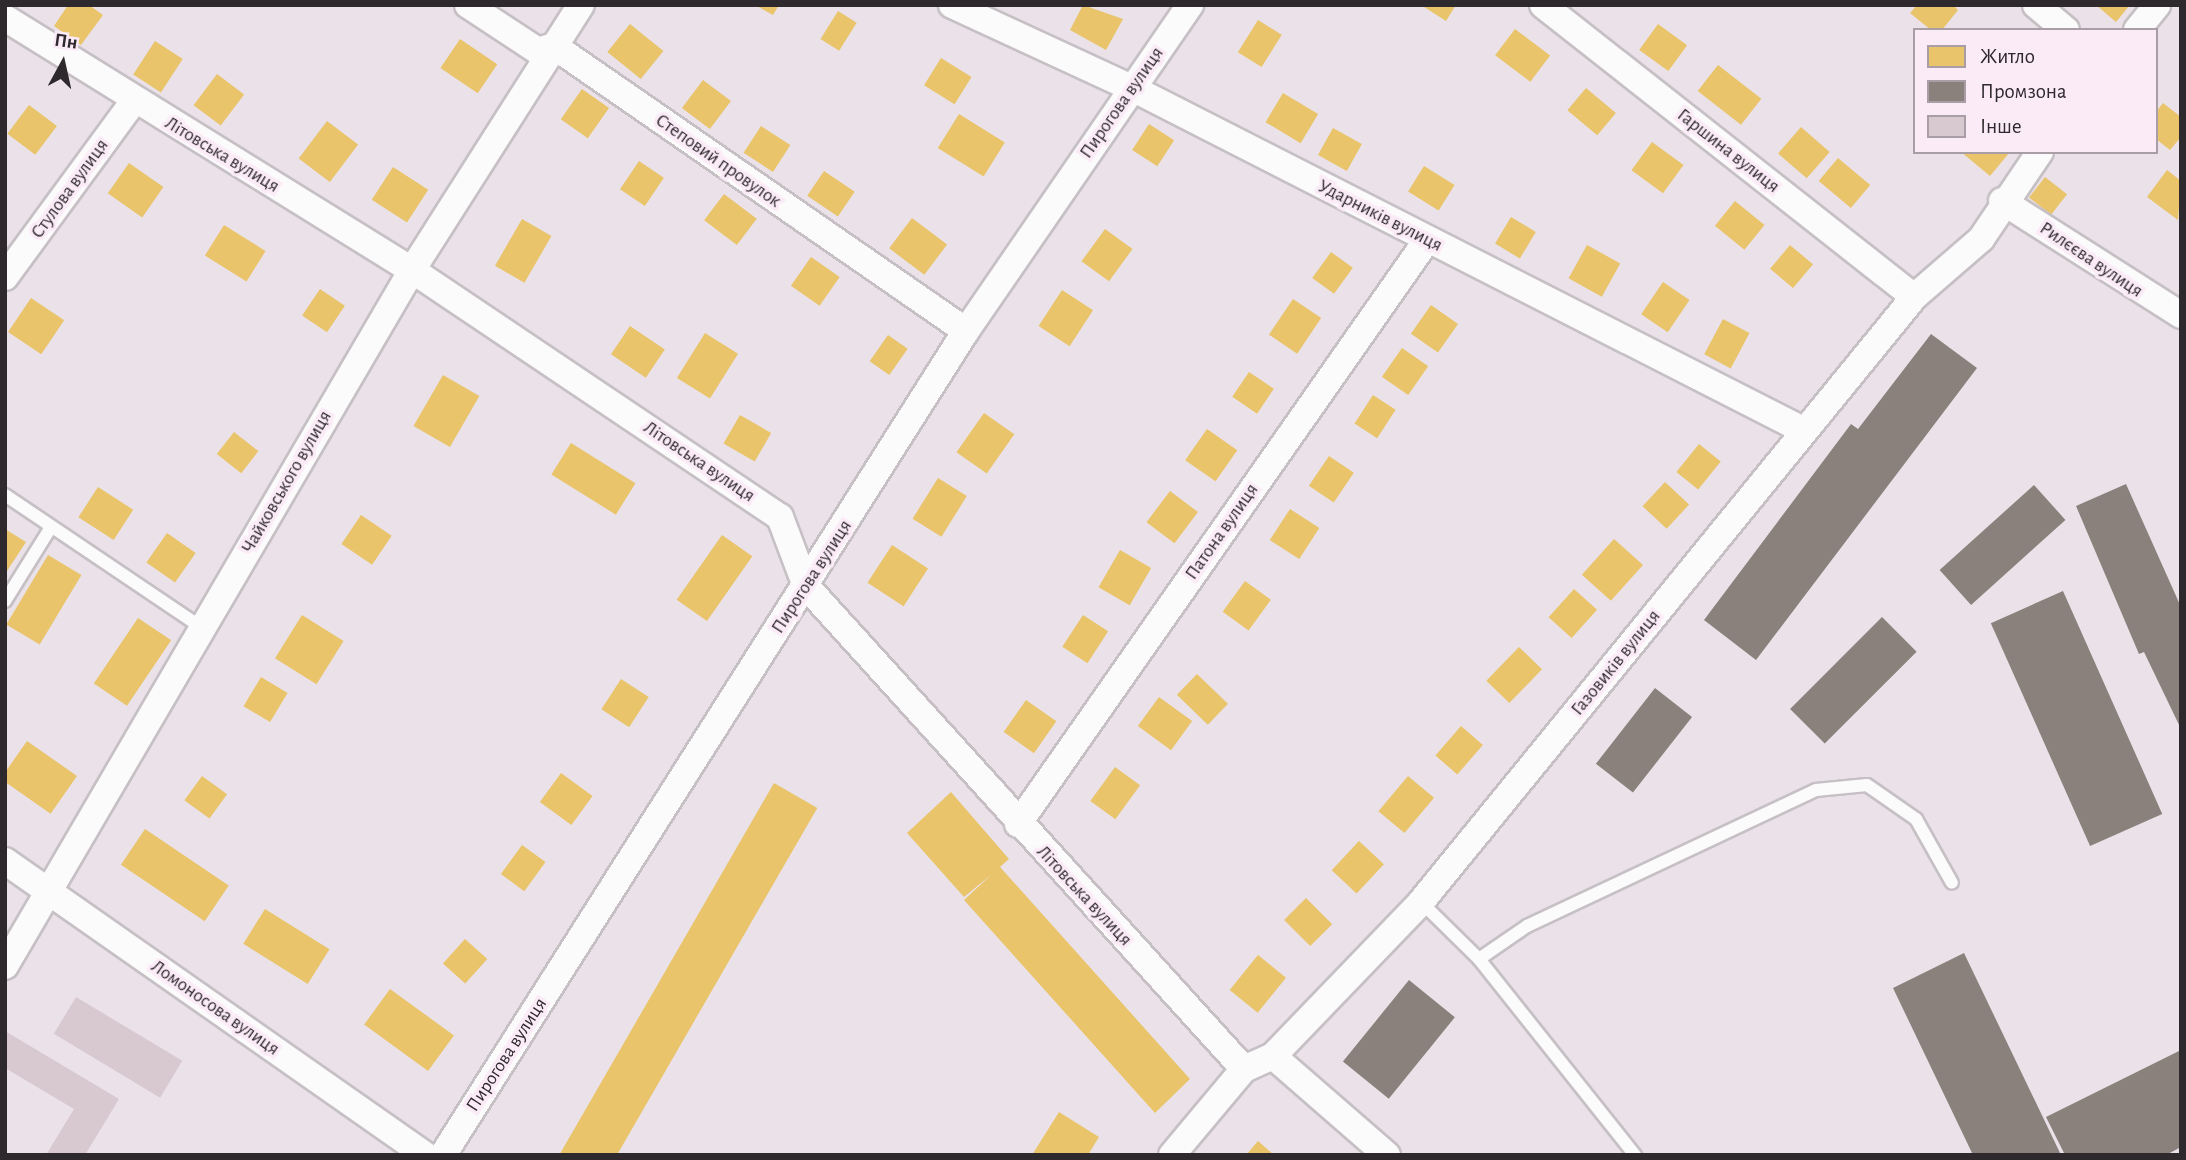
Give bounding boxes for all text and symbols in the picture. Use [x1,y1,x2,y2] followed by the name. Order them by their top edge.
[28,28,98,98] north arrow
[1913,28,2158,154] legend
[53,31,79,53] text: Пн
[1075,43,1169,163] street label: Пирогова вулиця
[1980,46,2035,67] text: Житло
[1980,81,2067,102] text: Промзона
[1672,104,1784,198] street label: Гаршина вулиця
[651,109,785,213] street label: Степовий провулок
[161,112,283,198] street label: Літовська вулиця
[1980,116,2022,137] text: Інше
[26,135,114,243] street label: Стулова вулиця
[1314,175,1446,257] street label: Ударників вулиця
[2035,217,2147,303] street label: Рилєєва вулиця
[237,407,337,557] street label: Чайковського вулиця
[639,416,759,508] street label: Літовська вулиця
[1180,479,1264,585] street label: Патона вулиця
[767,516,857,638] street label: Пирогова вулиця
[1566,606,1666,720] street label: Газовиків вулиця
[1032,841,1136,951] street label: Літовська вулиця
[146,955,284,1061] street label: Ломоносова вулиця
[462,994,552,1116] street label: Пирогова вулиця

